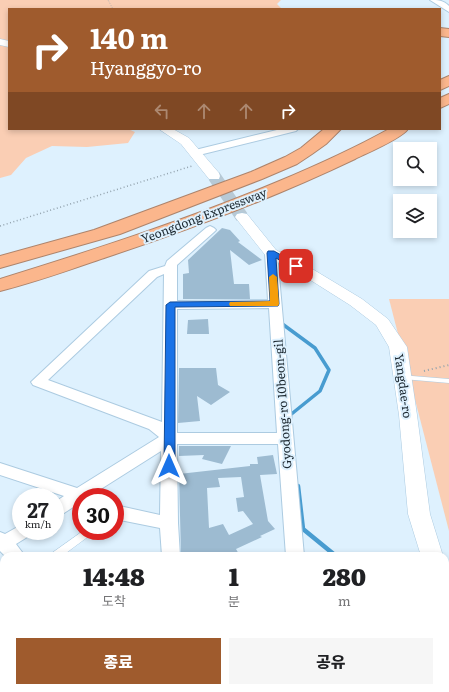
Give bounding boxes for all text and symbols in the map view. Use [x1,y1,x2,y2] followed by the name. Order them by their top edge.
[90,16,168,58] text: 140 m
[24,24,76,76] icon: right
[90,54,202,81] text: Hyanggyo-ro
[151,100,173,122] icon: left
[193,100,215,122] icon: ahead
[235,100,257,122] icon: ahead
[277,100,299,122] icon: right
[393,142,437,238] map controls
[393,142,437,186] button: search
[138,183,269,247] street label: Yeongdong Expressway
[393,194,437,238] button: layers
[279,249,313,283] pin
[285,255,307,277] icon: arrive
[269,339,296,469] street label: Gyodong-ro 10beon-gil
[391,352,417,419] street label: Yangdae-ro
[148,445,190,487] position arrow
[72,488,124,540] speed limit sign: 30
[27,494,49,524] text: 27
[25,516,51,531] text: km/h
[83,558,145,593] text: 14:48
[229,558,239,593] text: 1
[323,558,366,593] text: 280
[102,591,126,610] text: 도착
[228,591,240,610] text: 분
[338,591,351,610] text: m
[16,638,221,684] button: 종료
[229,638,433,684] button: 공유

